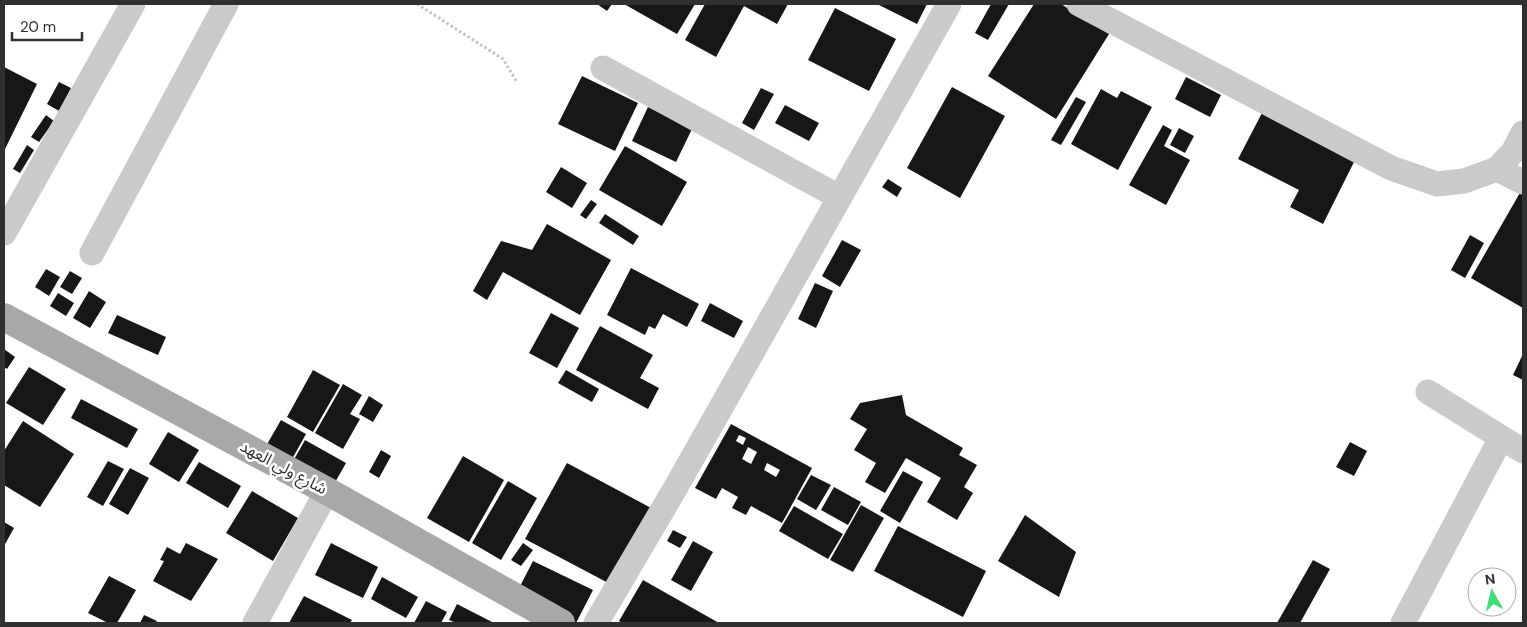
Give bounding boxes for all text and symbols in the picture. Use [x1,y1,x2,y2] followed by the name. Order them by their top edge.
[12,10,82,42] scale bar
[20,17,56,37] text: 20 m
[236,436,331,501] street label: شارع ولي العهد
[1467,567,1517,617] north arrow
[1484,570,1497,589] text: N

